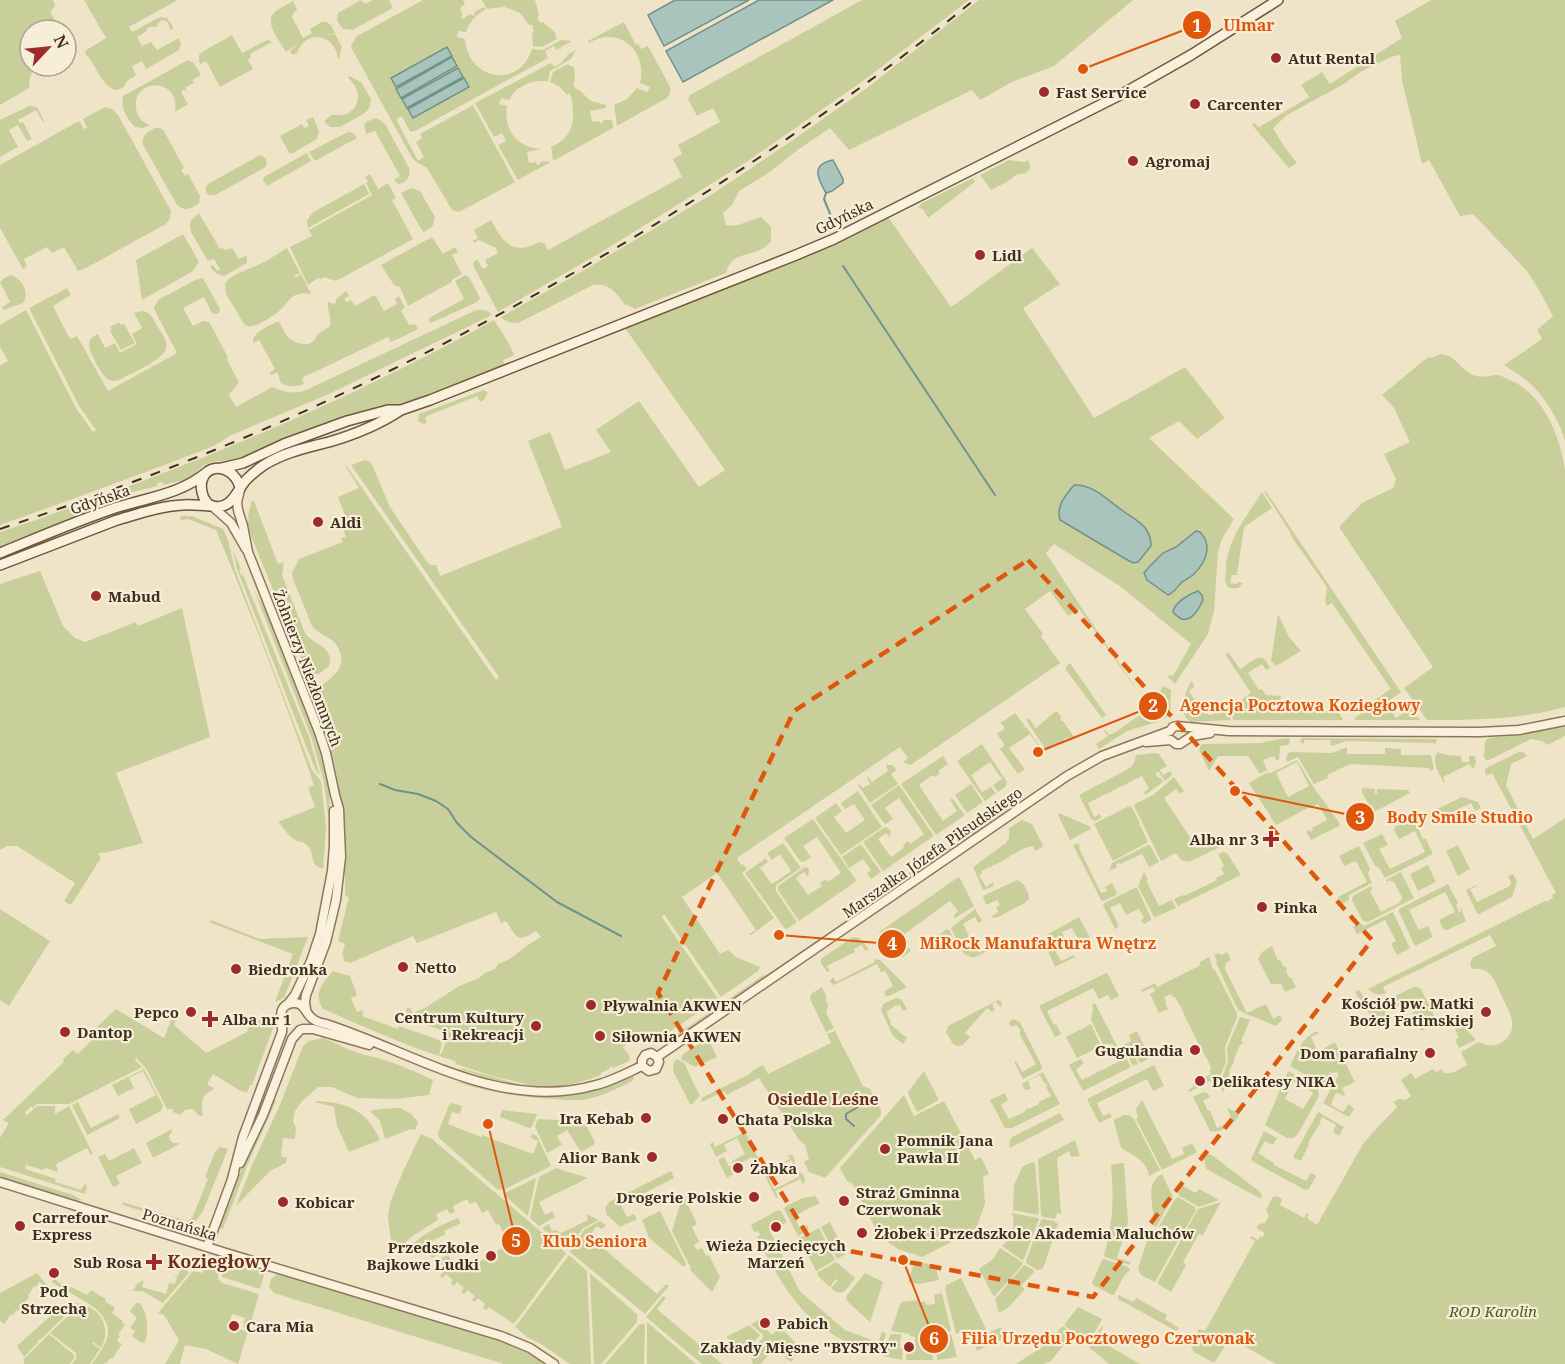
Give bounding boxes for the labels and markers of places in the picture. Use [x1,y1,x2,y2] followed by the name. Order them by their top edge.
[1182,8,1287,42] callout: Ulmar
[1288,48,1376,68] place label: Atut Rental
[1269,51,1283,65] marker: Atut Rental
[1056,82,1147,102] place label: Fast Service
[1037,85,1051,99] marker: Fast Service
[1207,94,1283,114] place label: Carcenter
[1188,97,1202,111] marker: Carcenter
[1145,151,1210,171] place label: Agromaj
[1126,154,1140,168] marker: Agromaj
[992,245,1023,265] place label: Lidl
[973,248,987,262] marker: Lidl
[330,512,362,532] place label: Aldi
[311,515,325,529] marker: Aldi
[108,586,161,606] place label: Mabud
[89,589,103,603] marker: Mabud
[1138,689,1433,723] callout: Agencja Pocztowa Koziegłowy
[1345,800,1545,834] callout: Body Smile Studio
[1190,829,1259,849] place label: Alba nr 3
[1264,832,1278,846] marker: Alba nr 3
[1274,897,1317,917] place label: Pinka
[1255,900,1269,914] marker: Pinka
[877,927,1168,961] callout: MiRock Manufaktura Wnętrz
[415,957,457,977] place label: Netto
[248,959,327,979] place label: Biedronka
[396,960,410,974] marker: Netto
[229,962,243,976] marker: Biedronka
[1341,993,1475,1030] place label: Kościół pw. Matki Bożej Fatimskiej
[603,995,742,1015] place label: Pływalnia AKWEN
[584,998,598,1012] marker: Pływalnia AKWEN
[134,1002,179,1022] place label: Pepco
[184,1005,198,1019] marker: Pepco
[1479,1005,1493,1019] marker: Kościół pw. Matki Bożej Fatimskiej
[394,1007,525,1044] place label: Centrum Kultury i Rekreacji
[222,1009,291,1029] place label: Alba nr 1
[203,1012,217,1026] marker: Alba nr 1
[529,1019,543,1033] marker: Centrum Kultury i Rekreacji
[77,1022,132,1042] place label: Dantop
[58,1025,72,1039] marker: Dantop
[612,1026,742,1046] place label: Siłownia AKWEN
[593,1029,607,1043] marker: Siłownia AKWEN
[1095,1040,1183,1060] place label: Gugulandia
[1188,1043,1202,1057] marker: Gugulandia
[1300,1043,1418,1063] place label: Dom parafialny
[1423,1046,1437,1060] marker: Dom parafialny
[1212,1071,1337,1091] place label: Delikatesy NIKA
[1193,1074,1207,1088] marker: Delikatesy NIKA
[560,1108,634,1128] place label: Ira Kebab
[735,1109,833,1129] place label: Chata Polska
[639,1111,653,1125] marker: Ira Kebab
[716,1112,730,1126] marker: Chata Polska
[897,1130,993,1167] place label: Pomnik Jana Pawła II
[878,1142,892,1156] marker: Pomnik Jana Pawła II
[559,1147,640,1167] place label: Alior Bank
[645,1150,659,1164] marker: Alior Bank
[750,1158,797,1178] place label: Żabka
[731,1161,745,1175] marker: Żabka
[856,1182,960,1219] place label: Straż Gminna Czerwonak
[616,1187,742,1207] place label: Drogerie Polskie
[747,1190,761,1204] marker: Drogerie Polskie
[295,1192,355,1212] place label: Kobicar
[837,1194,851,1208] marker: Straż Gminna Czerwonak
[276,1195,290,1209] marker: Kobicar
[32,1207,109,1244] place label: Carrefour Express
[13,1219,27,1233] marker: Carrefour Express
[769,1220,783,1234] marker: Wieża Dziecięcych Marzeń
[874,1223,1194,1243] place label: Żłobek i Przedszkole Akademia Maluchów
[501,1224,660,1258] callout: Klub Seniora
[855,1226,869,1240] marker: Żłobek i Przedszkole Akademia Maluchów
[706,1235,846,1272] place label: Wieża Dziecięcych Marzeń
[367,1237,480,1274] place label: Przedszkole Bajkowe Ludki
[484,1249,498,1263] marker: Przedszkole Bajkowe Ludki
[74,1252,142,1272] place label: Sub Rosa
[147,1255,161,1269] marker: Sub Rosa
[47,1266,61,1280] marker: Pod Strzechą
[21,1281,87,1318] place label: Pod Strzechą
[777,1313,829,1333] place label: Pabich
[246,1316,314,1336] place label: Cara Mia
[758,1316,772,1330] marker: Pabich
[227,1319,241,1333] marker: Cara Mia
[919,1322,1267,1356] callout: Filia Urzędu Pocztowego Czerwonak
[700,1337,897,1357] place label: Zakłady Mięsne "BYSTRY"
[902,1340,916,1354] marker: Zakłady Mięsne "BYSTRY"

